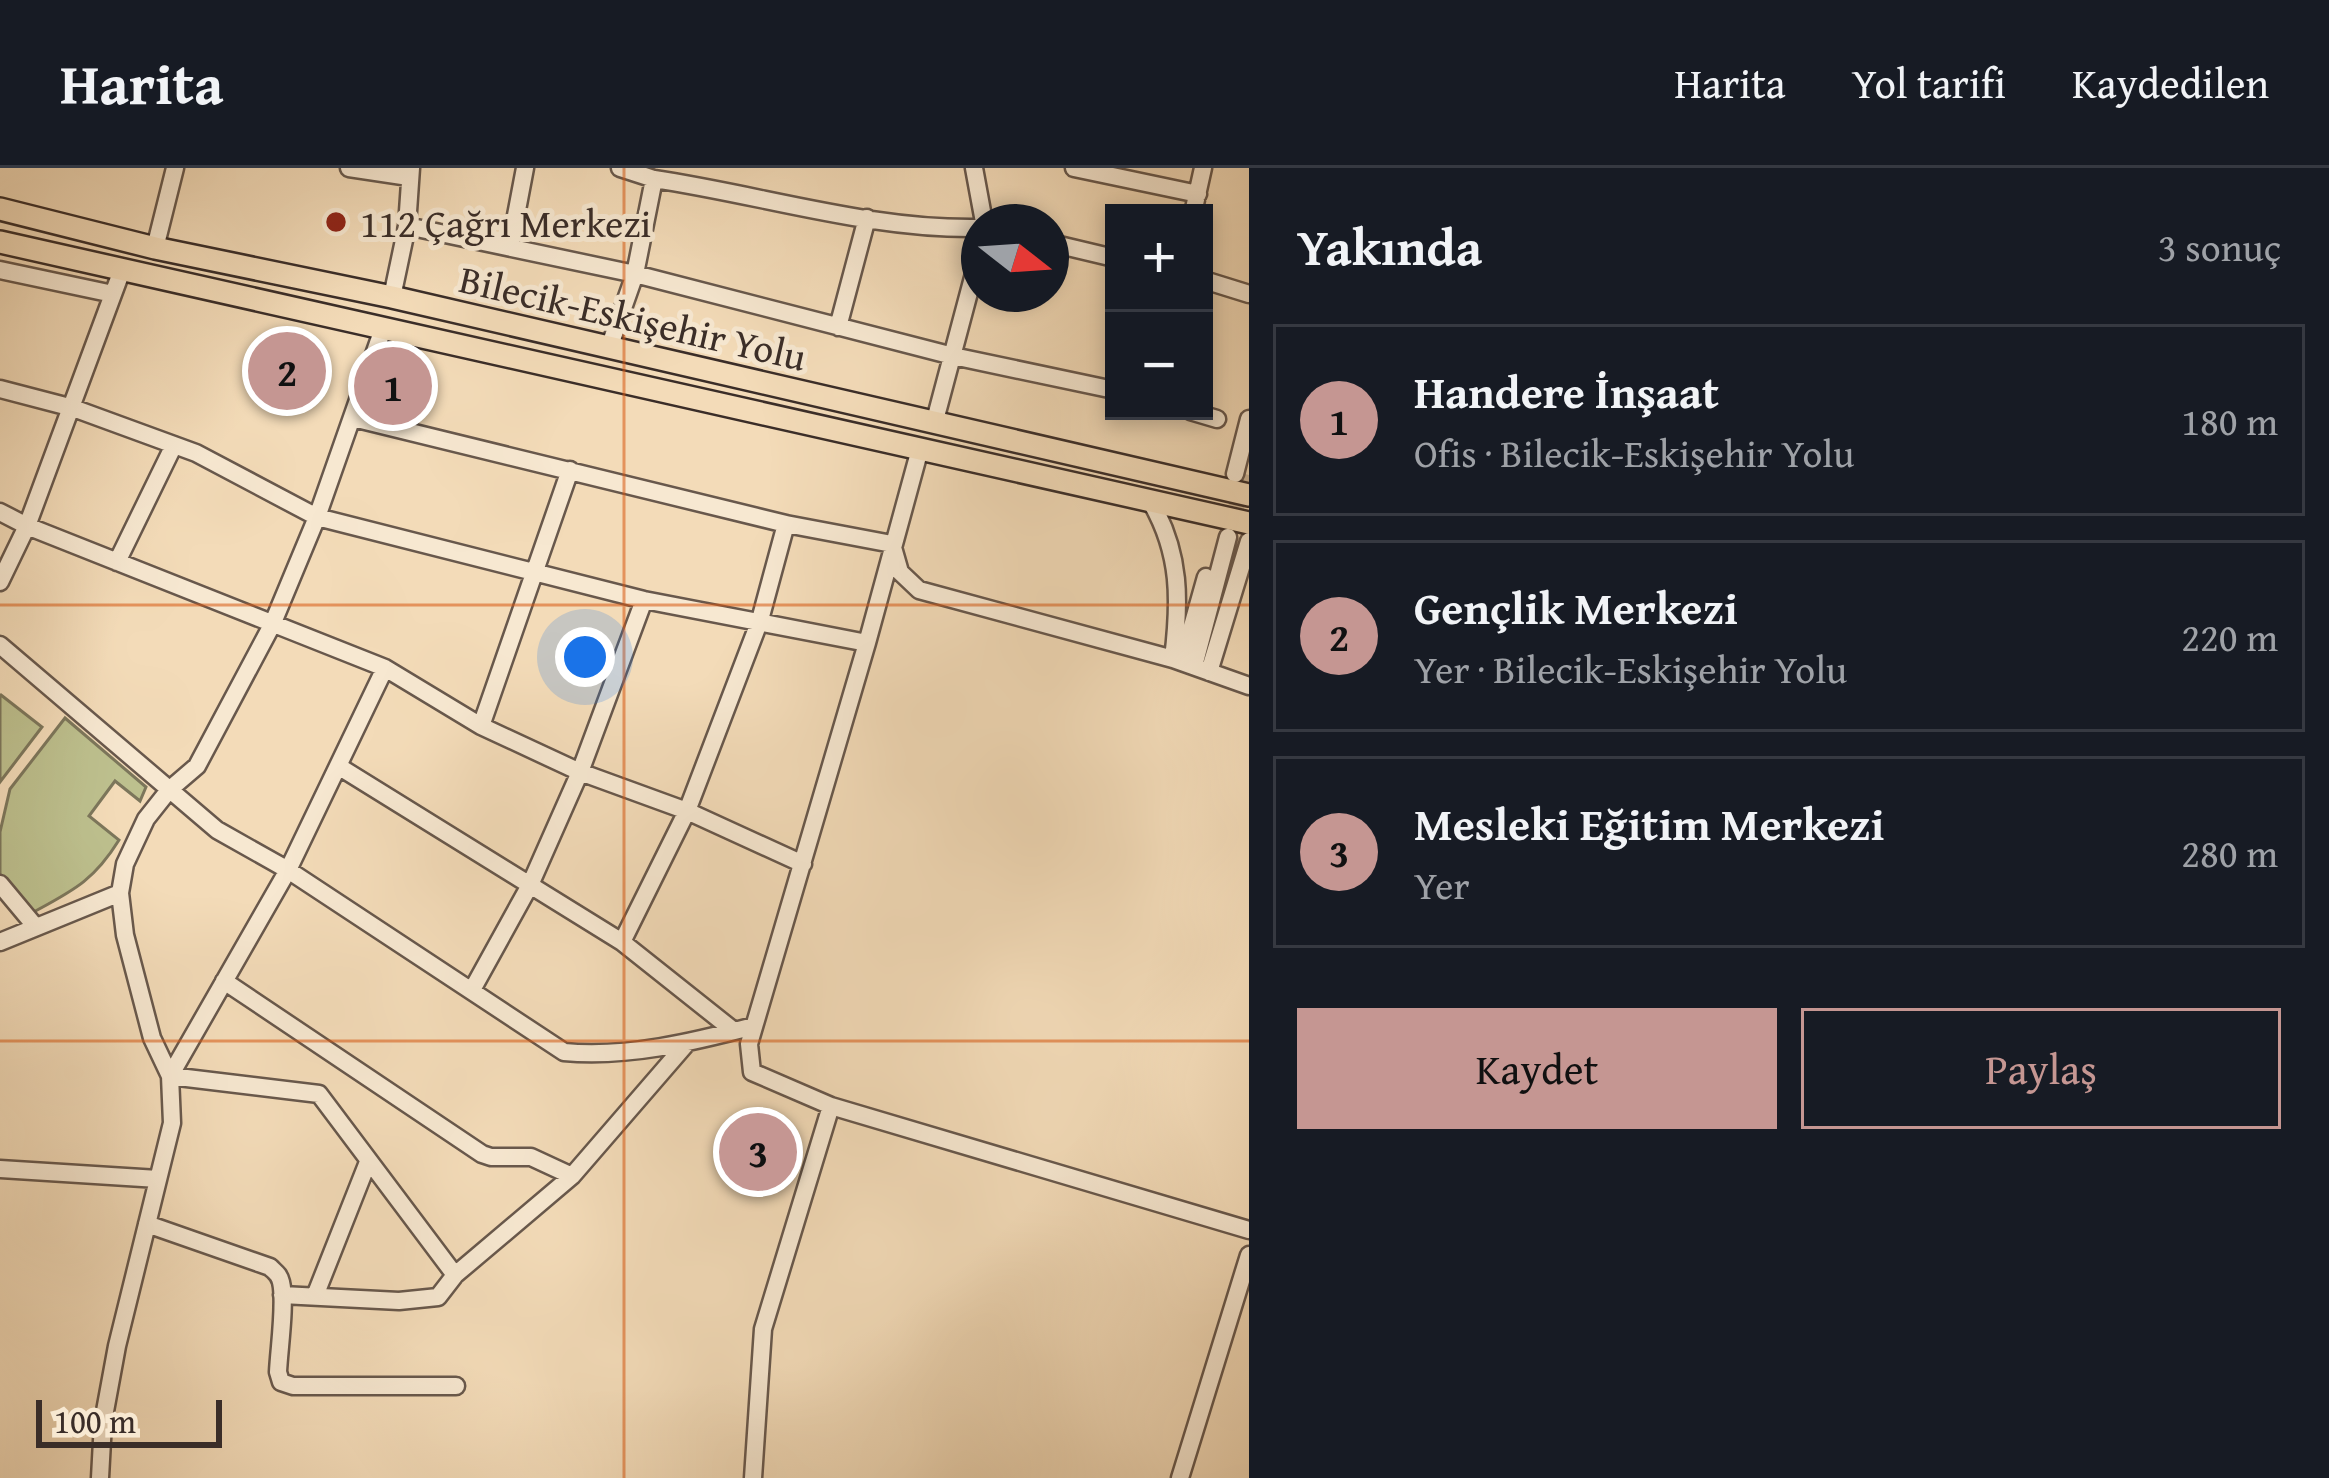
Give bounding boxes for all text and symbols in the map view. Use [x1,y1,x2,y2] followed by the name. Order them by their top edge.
[60,41,223,125] text: Harita
[1674,52,1786,113] text: Harita
[1852,52,2006,113] text: Yol tarifi
[2072,52,2269,113] text: Kaydedilen
[360,194,651,251] place label: 112 Çağrı Merkezi
[961,204,1069,312] north arrow
[1105,204,1213,420] map controls
[1105,204,1213,312] button: +
[323,209,349,235] marker: 112 Çağrı Merkezi
[1297,209,1482,284] text: Yakında
[2158,218,2281,275] text: 3 sonuç
[454,249,812,385] street label: Bilecik-Eskişehir Yolu
[1105,312,1213,420] button: −
[248,326,326,416] pin: 2
[354,341,432,431] pin: 1
[1414,359,1719,424] text: Handere İnşaat
[1329,392,1349,449] text: 1
[2181,392,2278,449] text: 180 m
[1414,424,1854,481] text: Ofis · Bilecik-Eskişehir Yolu
[1414,575,1738,640] text: Gençlik Merkezi
[1329,608,1349,665] text: 2
[2181,608,2278,665] text: 220 m
[555,627,615,687] your location
[1414,640,1847,697] text: Yer · Bilecik-Eskişehir Yolu
[1414,791,1884,856] text: Mesleki Eğitim Merkezi
[1329,824,1349,881] text: 3
[2181,824,2278,881] text: 280 m
[1414,856,1470,913] text: Yer
[1297,1008,1777,1129] button: Kaydet
[1801,1008,2281,1129] button: Paylaş
[719,1107,797,1197] pin: 3
[36,1394,222,1447] scale bar
[54,1397,136,1445] text: 100 m

